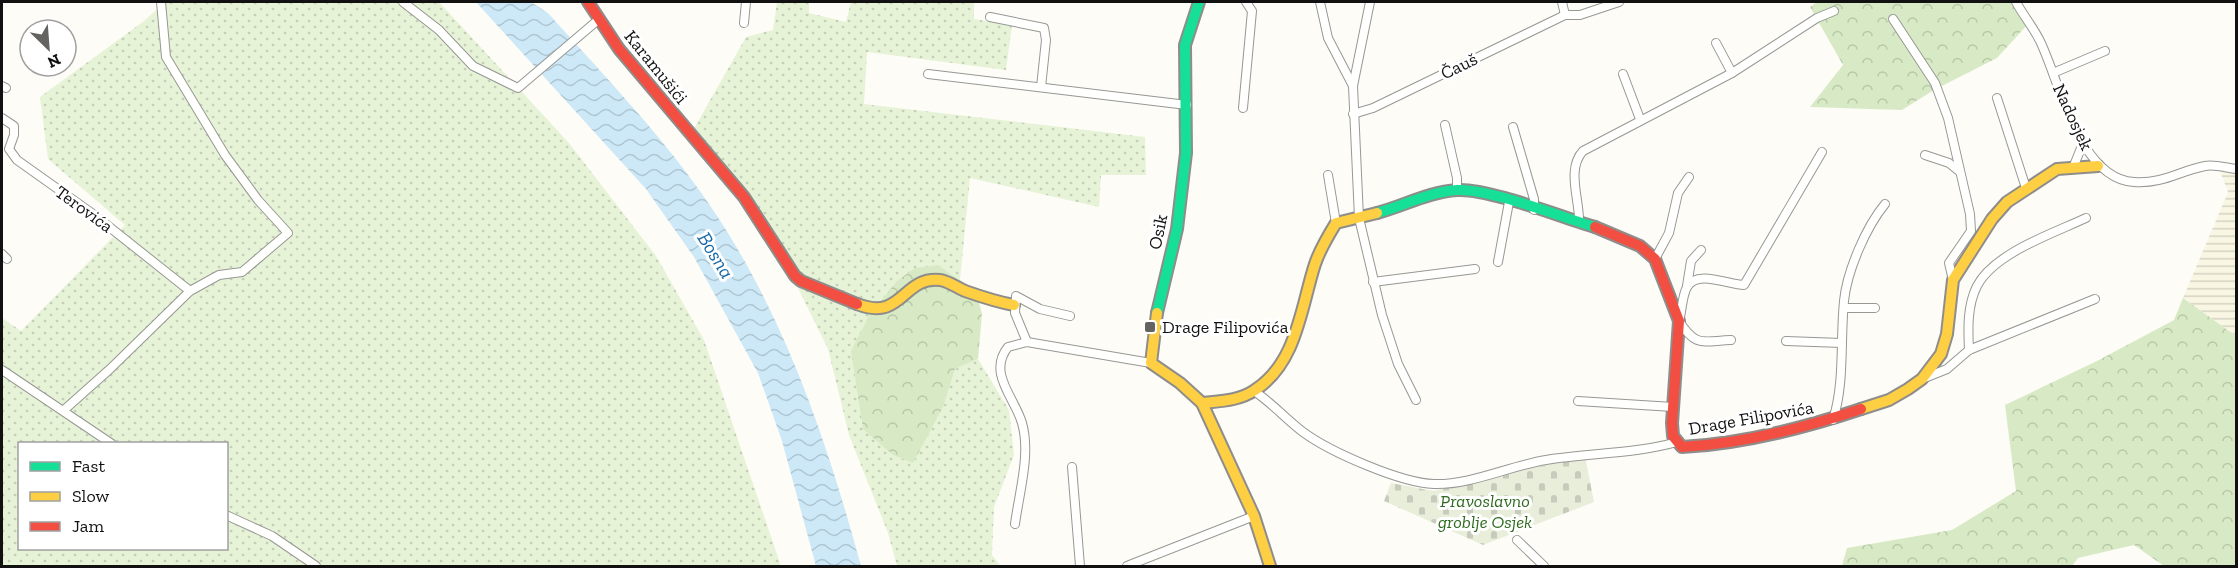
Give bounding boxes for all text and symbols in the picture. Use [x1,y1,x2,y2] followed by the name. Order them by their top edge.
[18,18,78,78] north arrow
[620,26,692,108] street label: Karamušići
[1437,48,1481,84] street label: Čauš
[45,50,64,72] text: N
[2048,80,2098,154] street label: Nadosjek
[51,181,117,238] street label: Terovića
[1144,212,1173,252] street label: Osik
[693,227,739,283] water label: Bosna
[1162,316,1289,338] place label: Drage Filipovića
[1143,320,1157,334] marker: Drage Filipovića
[1687,396,1815,440] street label: Drage Filipovića
[18,442,228,550] legend
[72,455,105,477] text: Fast
[72,485,109,507] text: Slow
[1438,490,1532,533] park label: Pravoslavno groblje Osjek
[72,515,104,537] text: Jam

